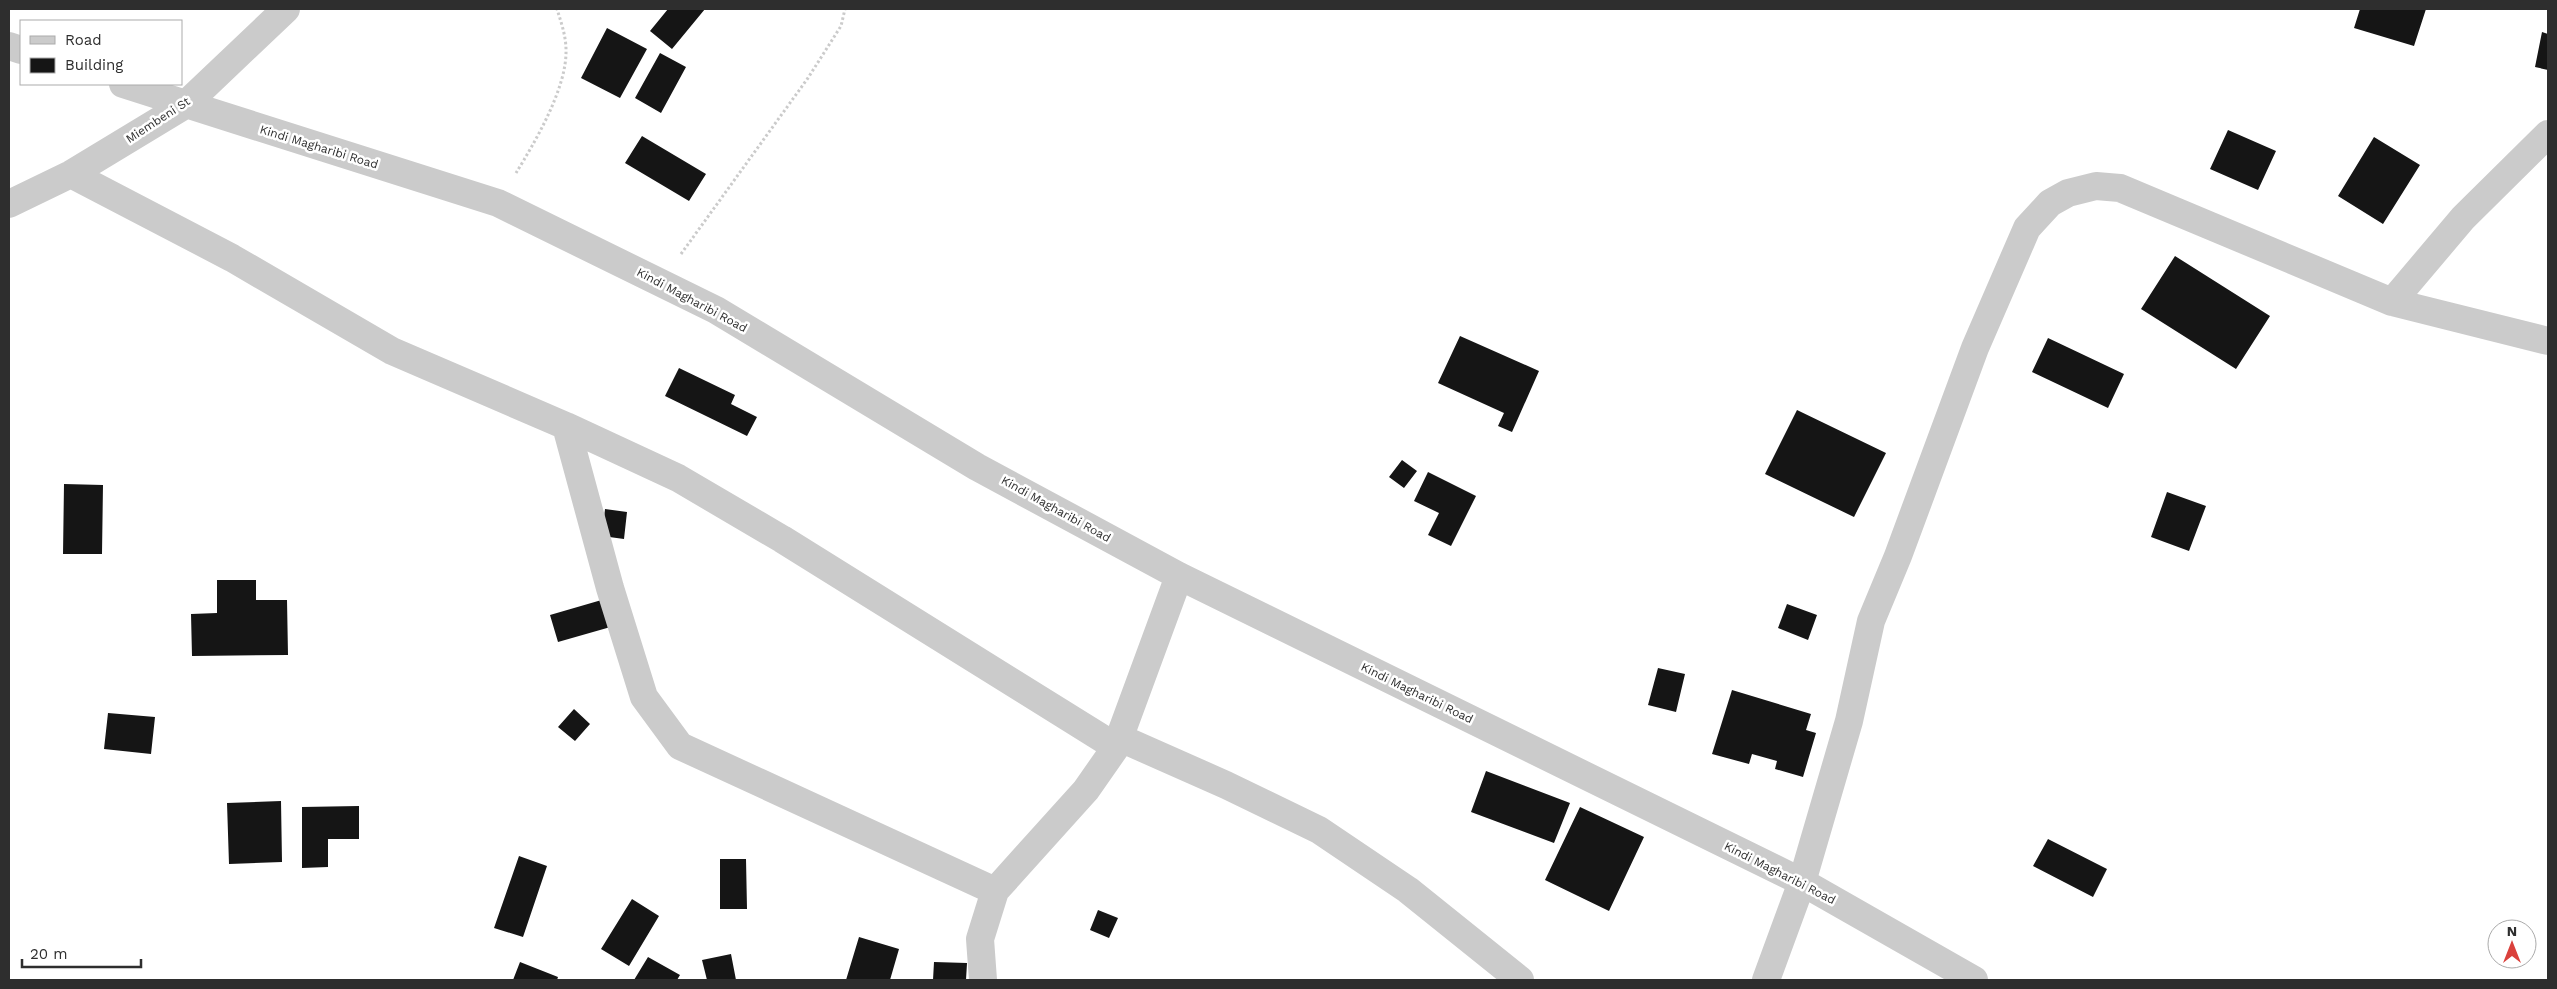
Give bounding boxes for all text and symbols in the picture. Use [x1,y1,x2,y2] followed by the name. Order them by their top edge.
[20,20,182,85] legend
[65,31,102,49] text: Road
[65,56,123,74] text: Building
[123,94,193,146] street label: Miembeni St
[258,122,380,172] street label: Kindi Magharibi Road
[634,265,750,335] street label: Kindi Magharibi Road
[999,473,1113,545] street label: Kindi Magharibi Road
[1359,660,1475,726] street label: Kindi Magharibi Road
[1722,839,1838,907] street label: Kindi Magharibi Road
[2487,919,2537,969] north arrow
[2507,923,2517,939] text: N
[22,936,141,968] scale bar
[30,945,68,963] text: 20 m

